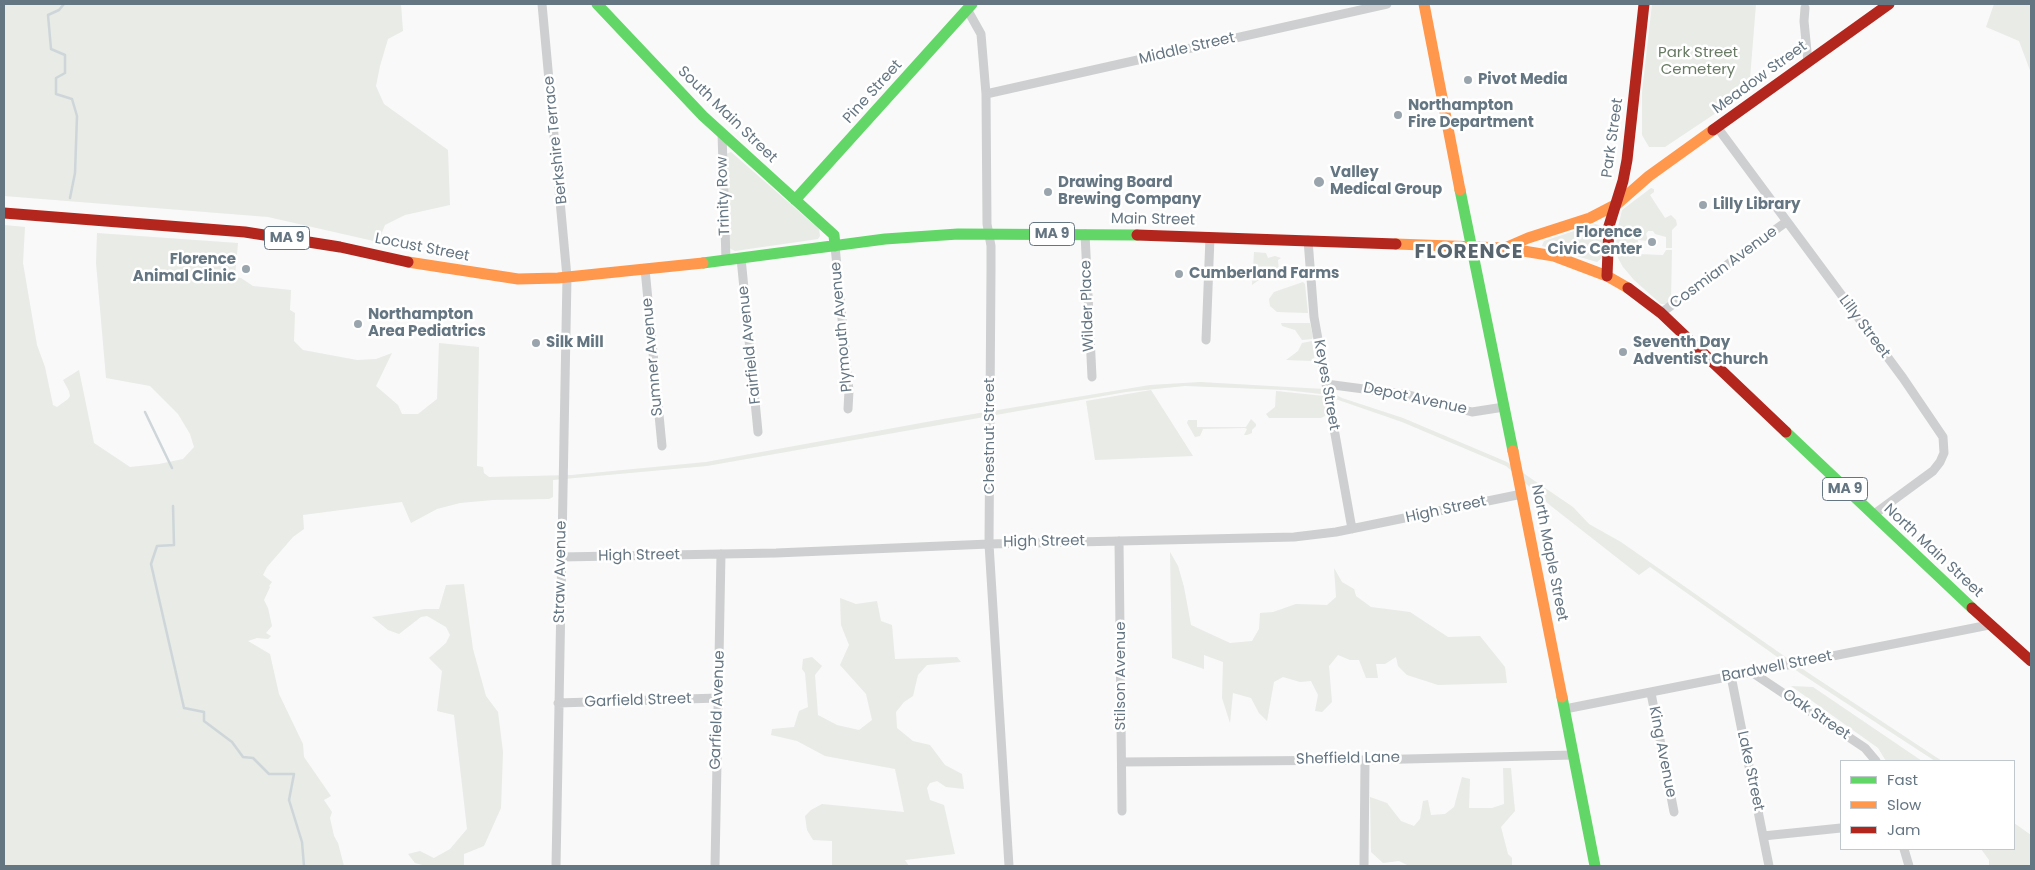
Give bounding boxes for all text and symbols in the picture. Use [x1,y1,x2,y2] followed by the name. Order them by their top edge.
[1137,29,1237,69] street label: Middle Street
[1709,38,1811,118] street label: Meadow Street
[1658,44,1738,79] park label: Park Street Cemetery
[840,57,906,127] street label: Pine Street
[674,63,780,167] street label: South Main Street
[1478,71,1568,89] place label: Pivot Media
[1462,74,1474,86] marker: Pivot Media
[540,75,572,205] street label: Berkshire Terrace
[1408,97,1534,132] place label: Northampton Fire Department
[1599,97,1627,179] street label: Park Street
[1392,109,1404,121] marker: Northampton Fire Department
[714,156,734,236] street label: Trinity Row
[1330,164,1442,199] place label: Valley Medical Group
[1058,174,1201,209] place label: Drawing Board Brewing Company
[1312,175,1326,189] marker: Valley Medical Group
[1042,186,1054,198] marker: Drawing Board Brewing Company
[1713,196,1800,214] place label: Lilly Library
[1697,199,1709,211] marker: Lilly Library
[1111,210,1195,230] street label: Main Street
[1030,222,1074,245] road number: MA 9
[1667,223,1781,313] street label: Cosmian Avenue
[1548,224,1642,259] place label: Florence Civic Center
[264,227,310,250] road number: MA 9
[373,230,471,266] street label: Locust Street
[1646,236,1658,248] marker: Florence Civic Center
[1413,241,1525,265] district label: FLORENCE
[133,251,236,286] place label: Florence Animal Clinic
[1077,260,1099,352] street label: Wilder Place
[827,261,857,393] street label: Plymouth Avenue
[240,263,252,275] marker: Florence Animal Clinic
[1189,265,1339,283] place label: Cumberland Farms
[1173,268,1185,280] marker: Cumberland Farms
[735,285,765,405] street label: Fairfield Avenue
[1835,292,1893,362] street label: Lilly Street
[639,297,667,417] street label: Sumner Avenue
[368,306,486,341] place label: Northampton Area Pediatrics
[352,318,364,330] marker: Northampton Area Pediatrics
[546,334,604,352] place label: Silk Mill
[1633,334,1768,369] place label: Seventh Day Adventist Church
[530,337,542,349] marker: Silk Mill
[1309,338,1343,432] street label: Keyes Street
[1617,346,1629,358] marker: Seventh Day Adventist Church
[981,378,999,494] street label: Chestnut Street
[1362,379,1468,419] street label: Depot Avenue
[1822,478,1868,500] road number: MA 9
[1527,483,1571,623] street label: North Maple Street
[1404,493,1488,527] street label: High Street
[1880,500,1986,602] street label: North Main Street
[551,521,571,623] street label: Straw Avenue
[1003,532,1085,552] street label: High Street
[598,546,680,566] street label: High Street
[1112,621,1130,731] street label: Stilson Avenue
[1720,647,1834,687] street label: Bardwell Street
[707,650,729,770] street label: Garfield Avenue
[1779,686,1853,744] street label: Oak Street
[584,690,692,712] street label: Garfield Street
[1644,705,1680,799] street label: King Avenue
[1733,729,1767,813] street label: Lake Street
[1296,749,1400,769] street label: Sheffield Lane
[1840,760,2015,850] legend
[1887,769,1918,790] text: Fast
[1887,794,1921,815] text: Slow
[1887,819,1921,840] text: Jam

